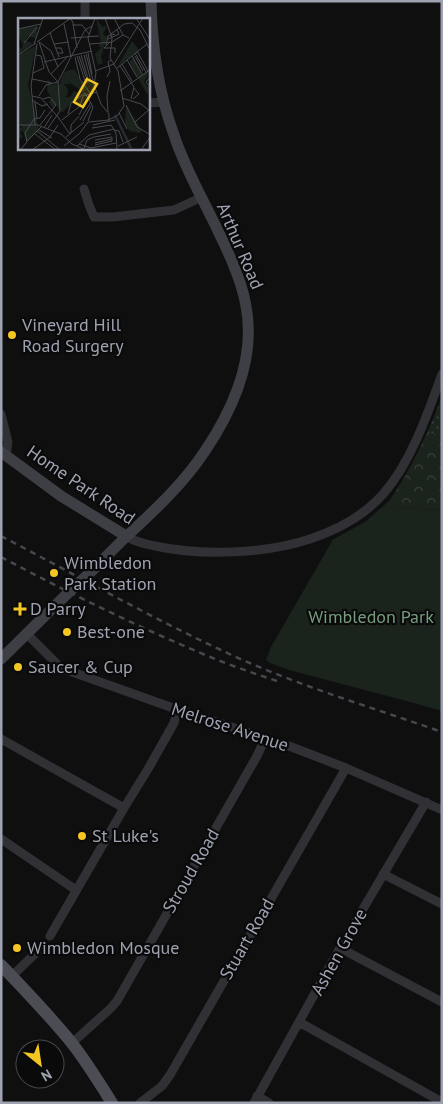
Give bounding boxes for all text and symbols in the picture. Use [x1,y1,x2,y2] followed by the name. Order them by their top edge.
[18,18,150,150] inset map
[212,199,269,293] street label: Arthur Road
[21,313,124,357] place label: Vineyard Hill Road Surgery
[6,329,18,341] marker: Vineyard Hill Road Surgery
[23,440,140,529] street label: Home Park Road
[64,551,156,595] place label: Wimbledon Park Station
[48,567,60,579] marker: Wimbledon Park Station
[30,597,86,620] place label: D Parry
[14,603,26,615] marker: D Parry
[308,605,434,628] park label: Wimbledon Park
[77,620,145,643] place label: Best-one
[61,626,73,638] marker: Best-one
[28,655,133,678] place label: Saucer & Cup
[12,661,24,673] marker: Saucer & Cup
[169,697,292,756] street label: Melrose Avenue
[92,824,159,847] place label: St Luke's
[157,824,224,917] street label: Stroud Road
[76,830,88,842] marker: St Luke's
[214,894,279,983] street label: Stuart Road
[305,904,372,999] street label: Ashen Grove
[27,936,179,959] place label: Wimbledon Mosque
[11,942,23,954] marker: Wimbledon Mosque
[15,1039,65,1089] north arrow
[38,1065,55,1085] text: N

